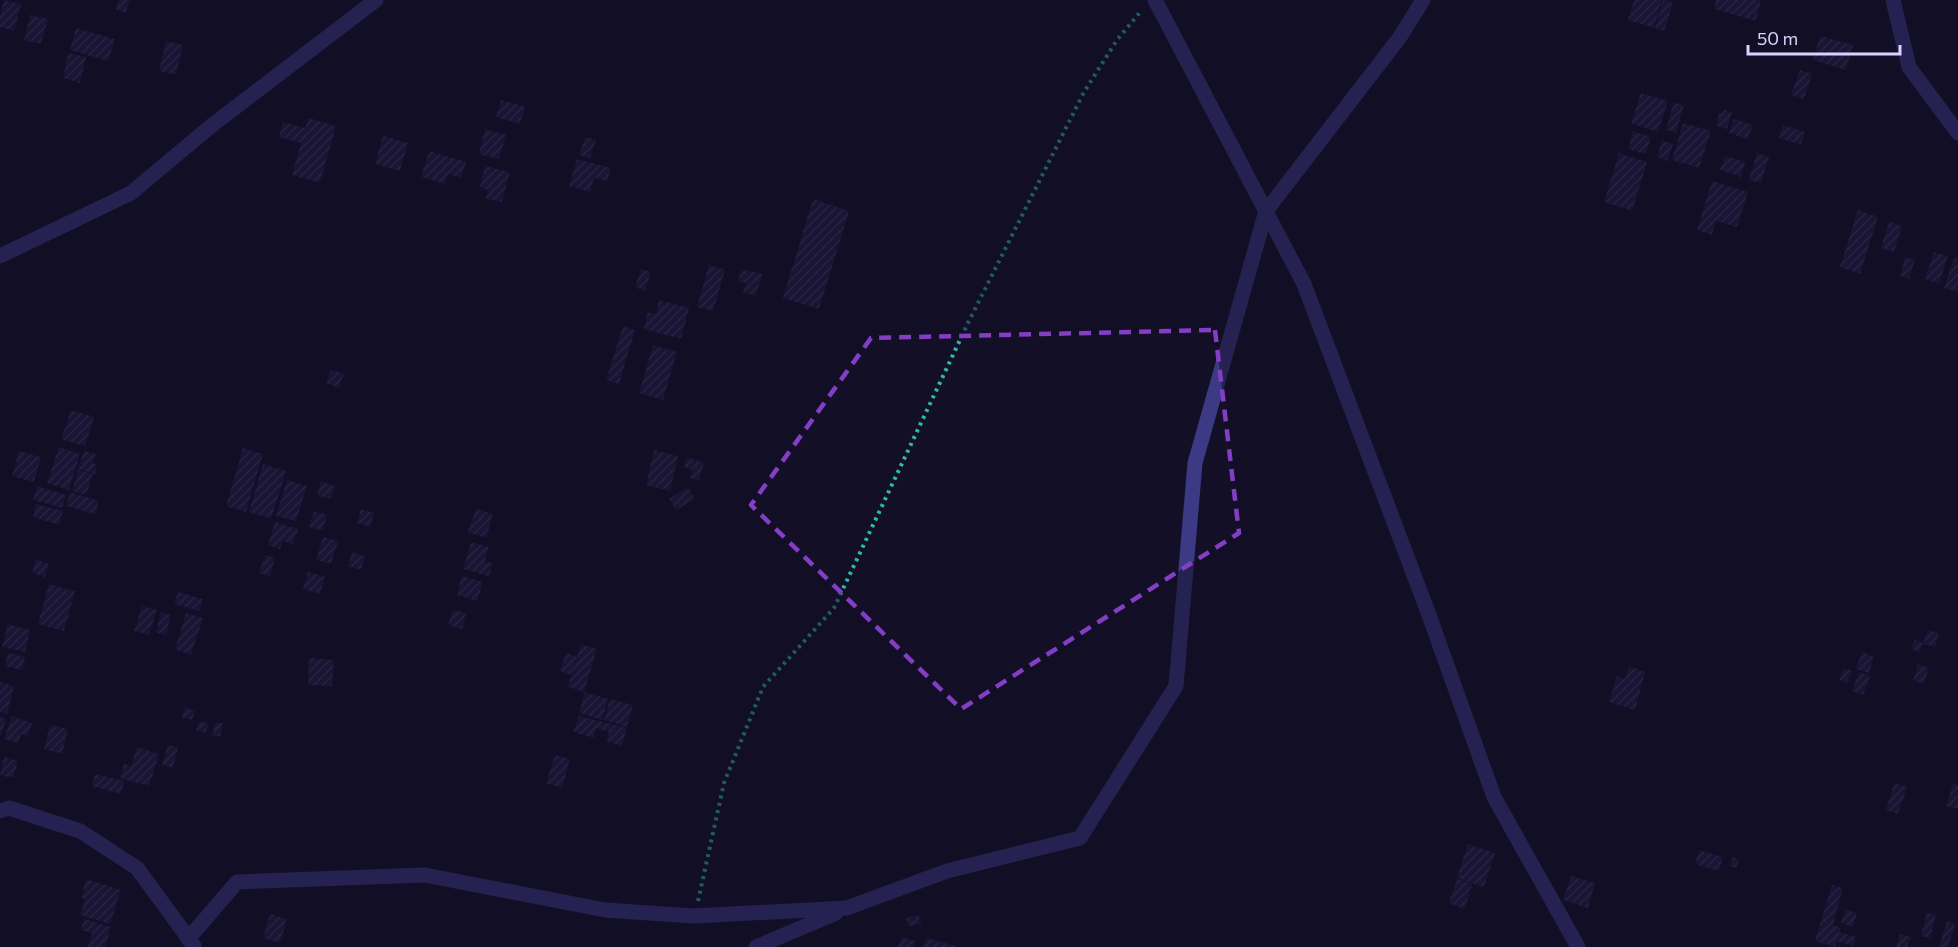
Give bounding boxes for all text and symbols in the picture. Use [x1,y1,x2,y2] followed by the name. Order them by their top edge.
[1748,18,1900,56] scale bar
[1757,27,1798,49] text: 50 m

